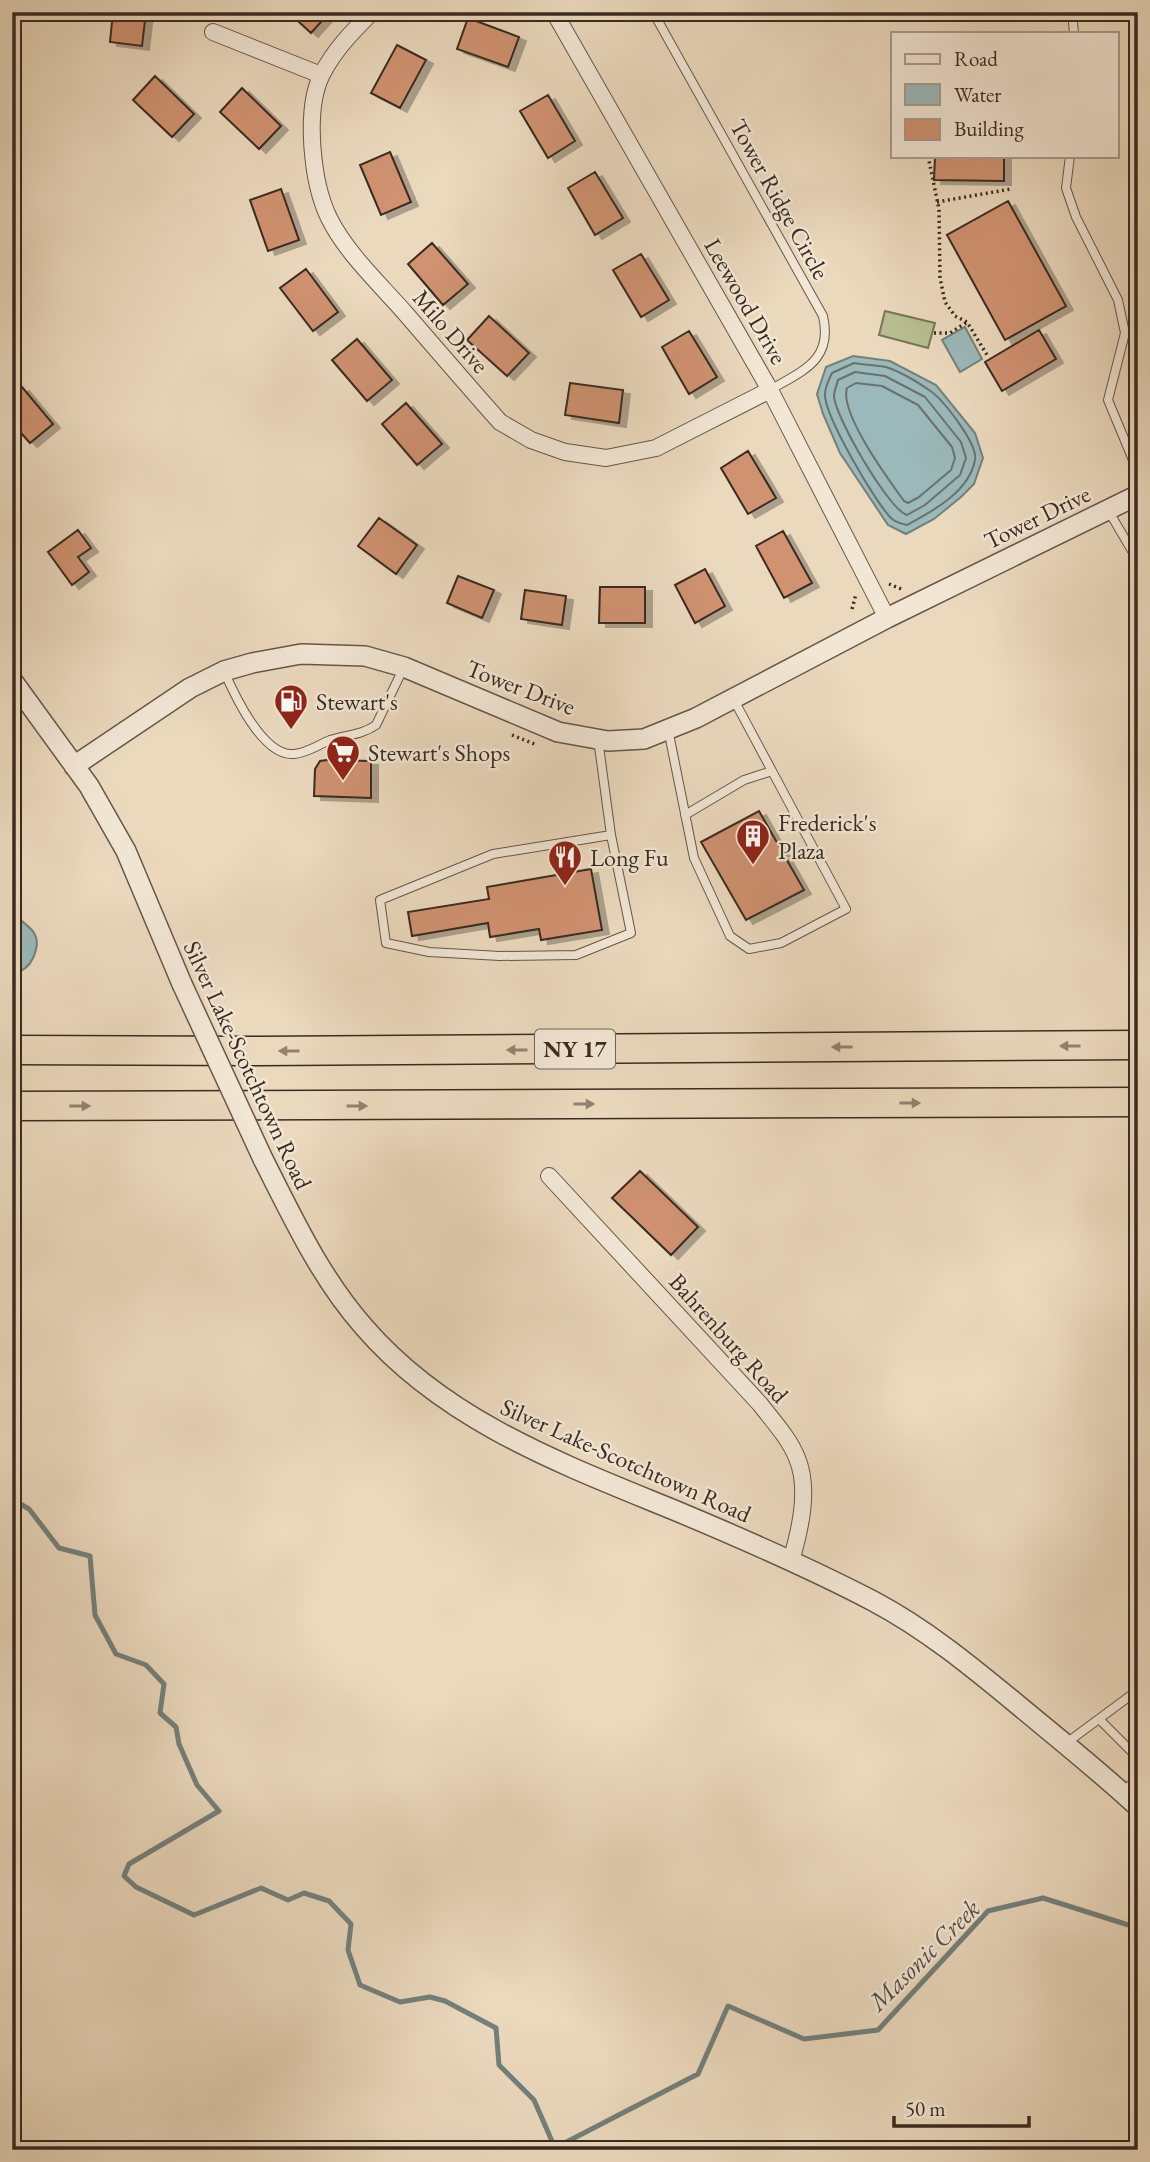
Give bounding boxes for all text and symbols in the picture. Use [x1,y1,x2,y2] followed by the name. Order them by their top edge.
[891,32,1118,158] legend
[954,45,998,72] text: Road
[954,81,1001,108] text: Water
[723,113,837,285] street label: Tower Ridge Circle
[954,115,1024,142] text: Building
[697,232,795,370] street label: Leewood Drive
[406,283,496,379] street label: Milo Drive
[979,478,1095,556] street label: Tower Drive
[462,652,580,722] street label: Tower Drive
[272,682,310,731] fuel station icon: Stewart's
[316,686,398,717] place label: Stewart's
[324,733,362,782] supermarket icon: Stewart's Shops
[368,737,510,768] place label: Stewart's Shops
[778,807,876,866] place label: Frederick's Plaza
[734,817,772,866] building icon: Frederick's Plaza
[546,838,584,887] restaurant icon: Long Fu
[590,842,669,873] place label: Long Fu
[177,936,320,1195] street label: Silver Lake-Scotchtown Road
[535,1030,615,1068] road number: NY 17
[1058,1040,1080,1052] one-way arrow
[831,1041,853,1053] one-way arrow
[505,1044,527,1055] one-way arrow
[278,1045,300,1057] one-way arrow
[899,1097,921,1109] one-way arrow
[574,1098,596,1110] one-way arrow
[70,1100,92,1112] one-way arrow
[346,1100,368,1112] one-way arrow
[662,1266,796,1410] street label: Bahrenburg Road
[496,1391,757,1530] street label: Silver Lake-Scotchtown Road
[859,1892,987,2020] water label: Masonic Creek
[894,2085,1029,2129] scale bar
[905,2095,946,2122] text: 50 m

